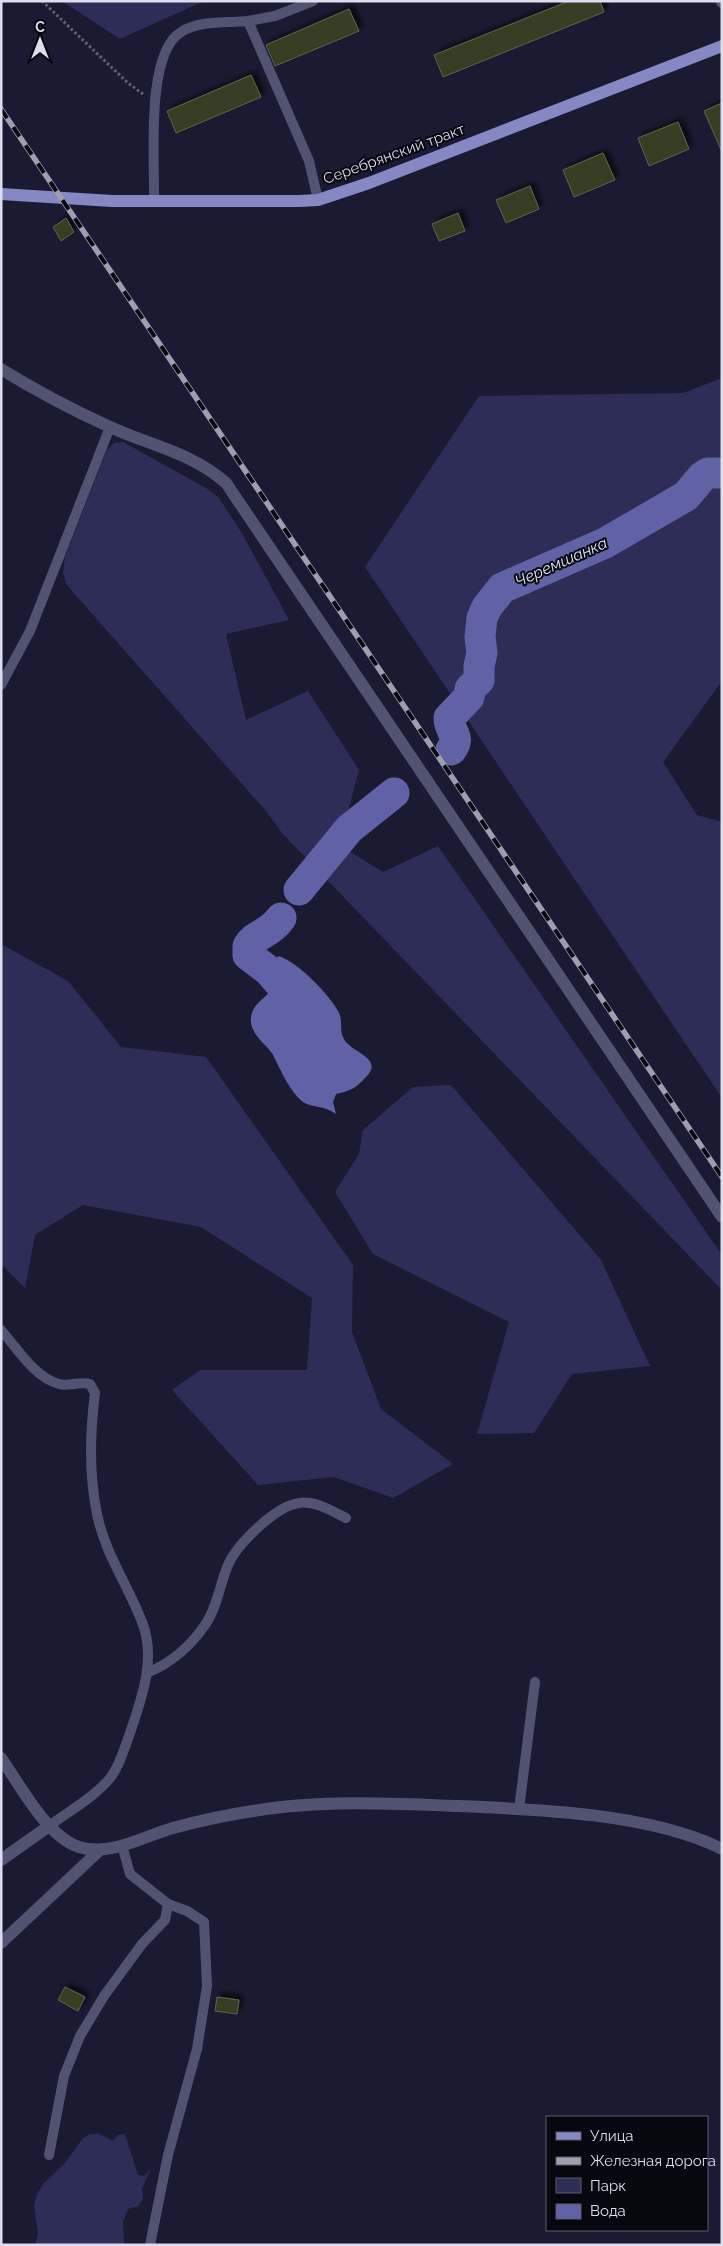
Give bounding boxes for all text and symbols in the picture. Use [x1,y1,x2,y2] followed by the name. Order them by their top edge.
[15,15,65,65] north arrow
[35,19,45,35] text: С
[321,120,467,188] street label: Серебрянский тракт
[512,533,610,591] water label: Черемшанка
[546,2116,708,2231] legend
[590,2127,634,2145] text: Улица
[590,2152,716,2170] text: Железная дорога
[590,2177,626,2195] text: Парк
[590,2202,626,2220] text: Вода

